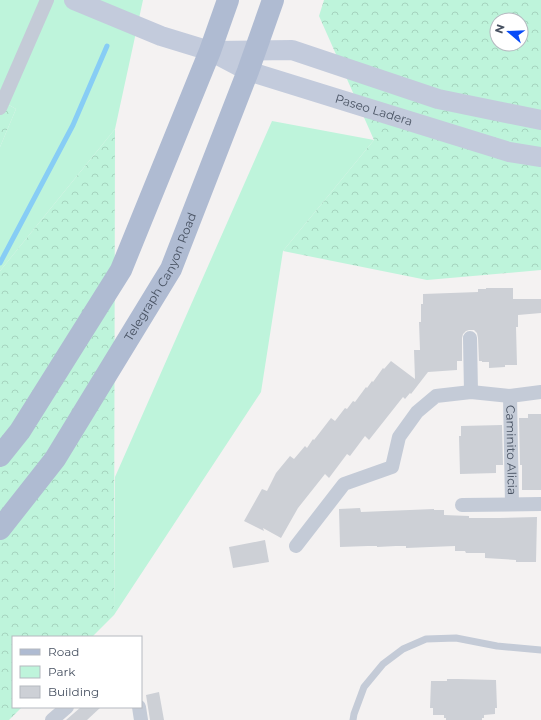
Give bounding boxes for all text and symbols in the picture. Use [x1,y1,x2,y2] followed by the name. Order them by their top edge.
[489,12,529,52] north arrow
[491,22,508,35] text: N
[333,90,414,129] street label: Paseo Ladera
[121,210,199,344] street label: Telegraph Canyon Road
[503,405,520,495] street label: Caminito Alicia
[12,636,142,708] legend
[48,644,79,659] text: Road
[48,664,76,679] text: Park
[48,684,99,699] text: Building

